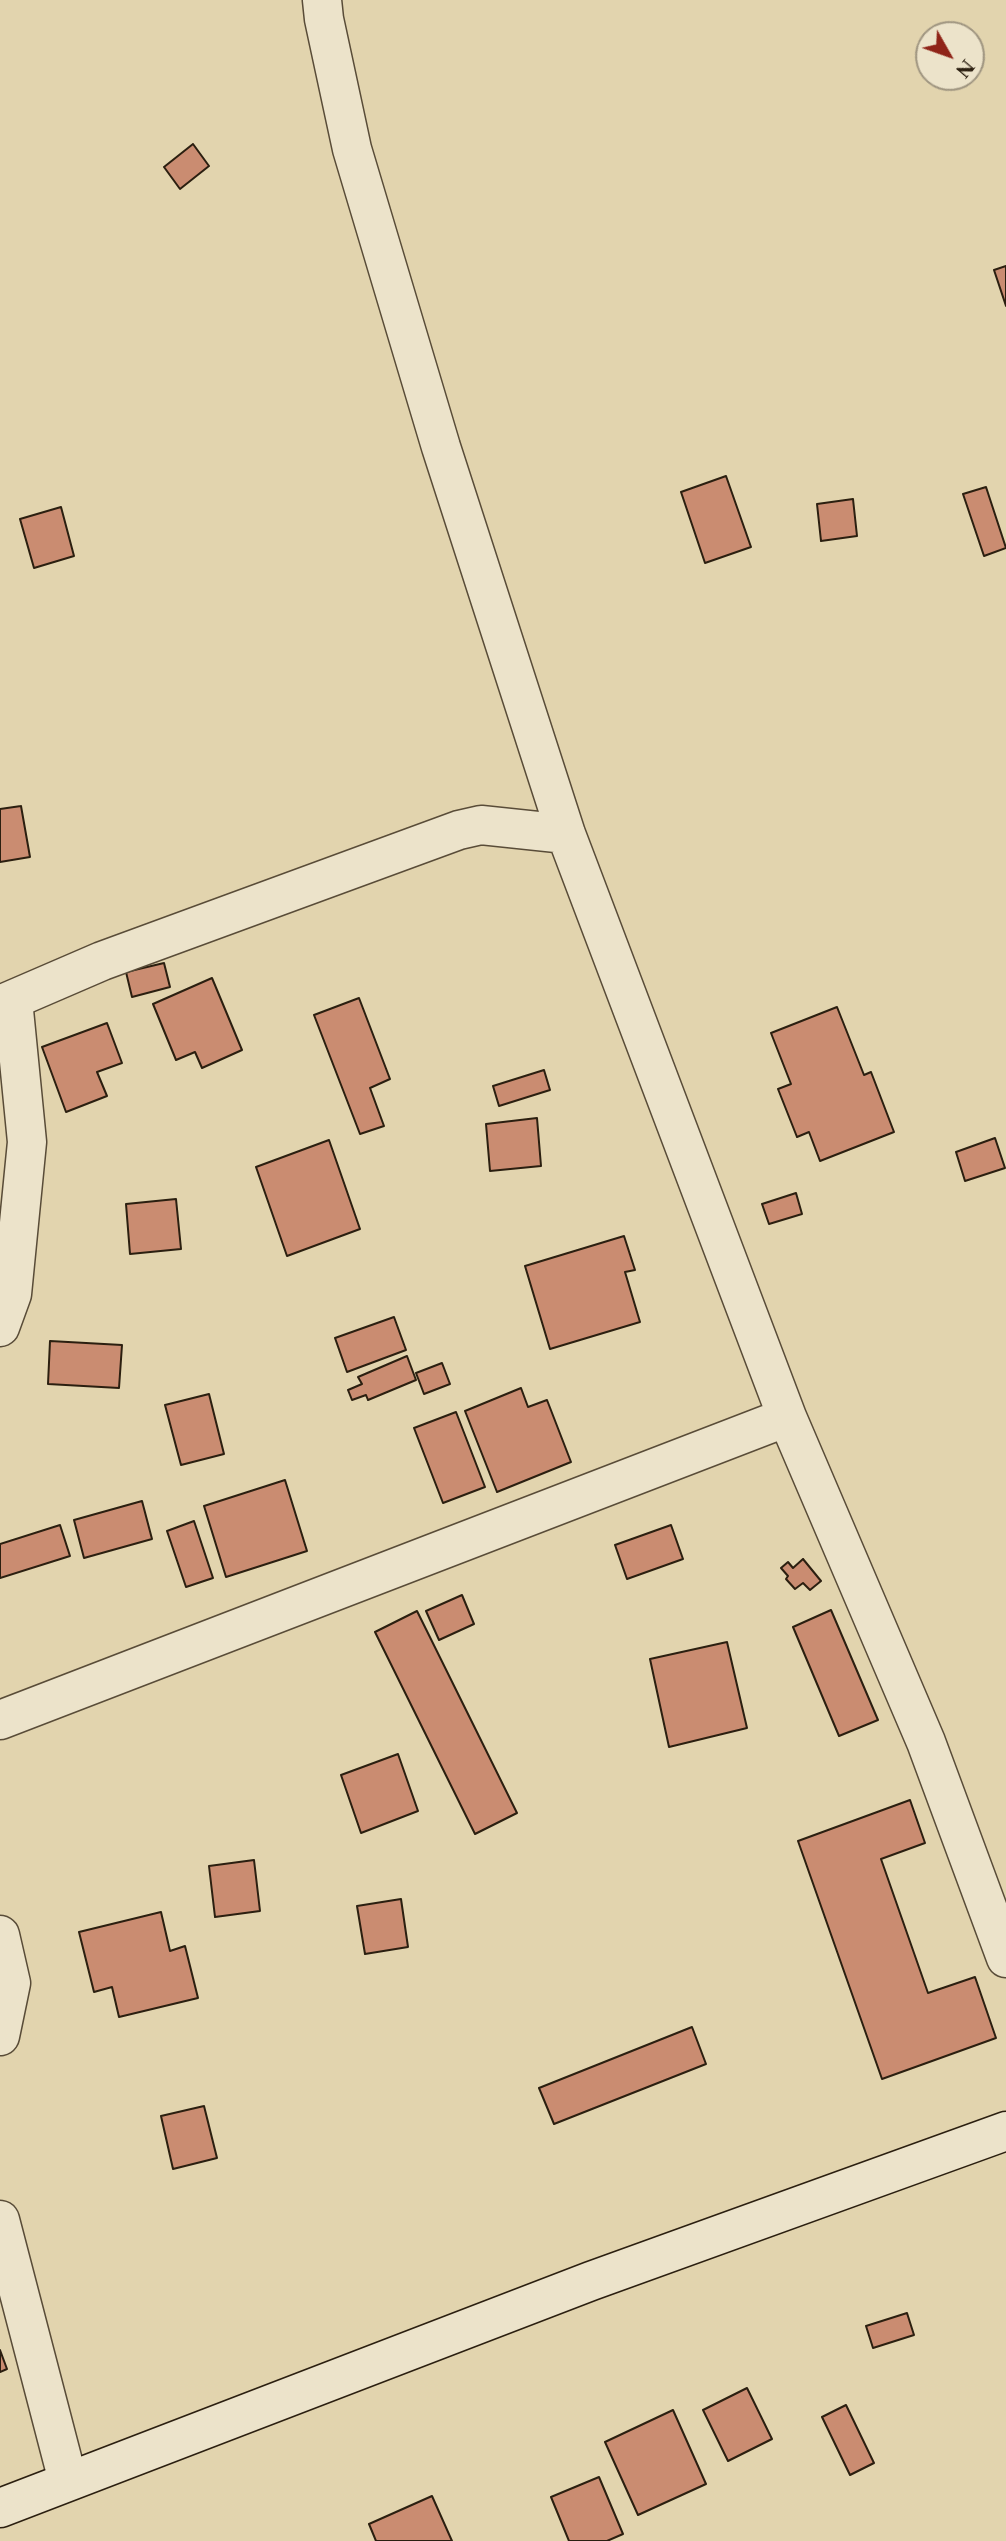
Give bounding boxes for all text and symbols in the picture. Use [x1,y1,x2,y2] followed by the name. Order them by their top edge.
[915,21,985,91] north arrow
[951,55,979,82] text: N

